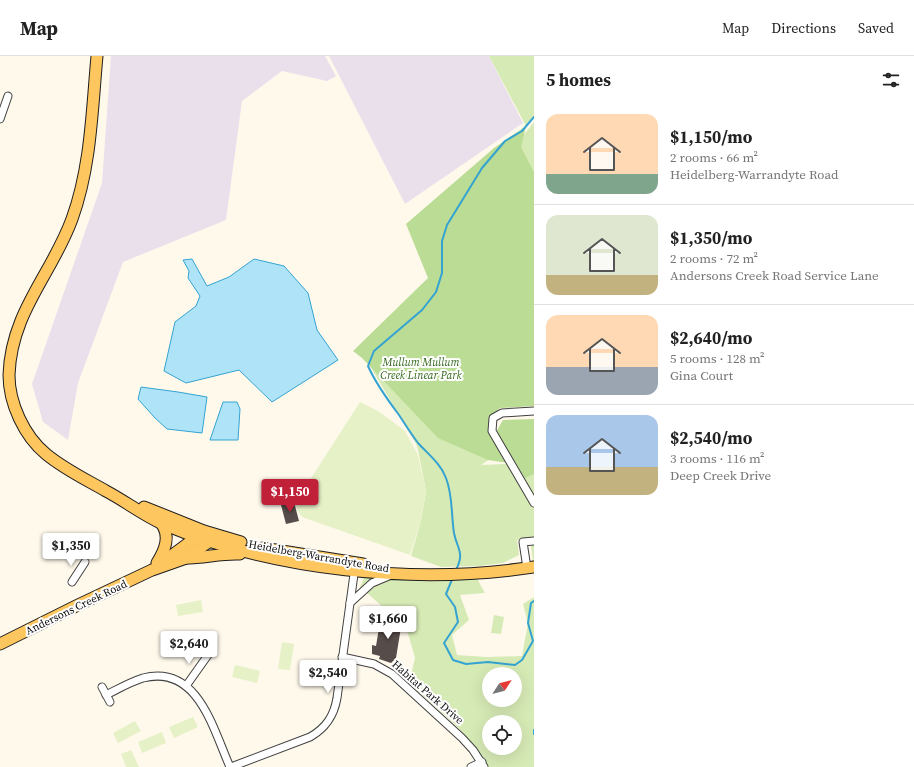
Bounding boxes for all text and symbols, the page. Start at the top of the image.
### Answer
text: Map [20,15,58,41]
text: Map [722,18,749,38]
text: Directions [771,18,836,38]
text: Saved [858,18,894,38]
text: 5 homes [546,68,611,92]
icon: filters [880,69,902,91]
text: $1,150/mo [670,125,752,149]
icon: home [578,130,626,178]
text: 2 rooms · 66 m² [670,149,758,166]
text: Heidelberg-Warrandyte Road [670,166,838,183]
text: $1,350/mo [670,226,752,250]
icon: home [578,231,626,279]
text: 2 rooms · 72 m² [670,250,758,267]
text: Andersons Creek Road Service Lane [670,267,879,284]
text: $2,640/mo [670,326,752,350]
icon: home [578,331,626,379]
text: 5 rooms · 128 m² [670,350,765,367]
park label: Mullum Mullum Creek Linear Park [380,355,462,383]
text: Gina Court [670,367,733,384]
text: $2,540/mo [670,426,752,450]
icon: home [578,431,626,479]
text: 3 rooms · 116 m² [670,450,765,467]
text: Deep Creek Drive [670,467,771,484]
pin: $1,150 [257,479,323,513]
text: $1,150 [270,483,310,500]
pin: $1,350 [38,533,104,567]
text: $1,350 [51,537,91,554]
street label: Heidelberg-Warrandyte Road [247,537,391,576]
street label: Andersons Creek Road [23,576,130,639]
pin: $1,660 [355,606,421,640]
text: $1,660 [368,610,408,627]
pin: $2,640 [156,631,222,665]
text: $2,640 [169,635,209,652]
street label: Habitat Park Drive [389,657,467,728]
pin: $2,540 [295,660,361,694]
text: $2,540 [308,664,348,681]
north arrow [482,667,522,707]
map controls [482,667,522,755]
button: locate [482,715,522,755]

